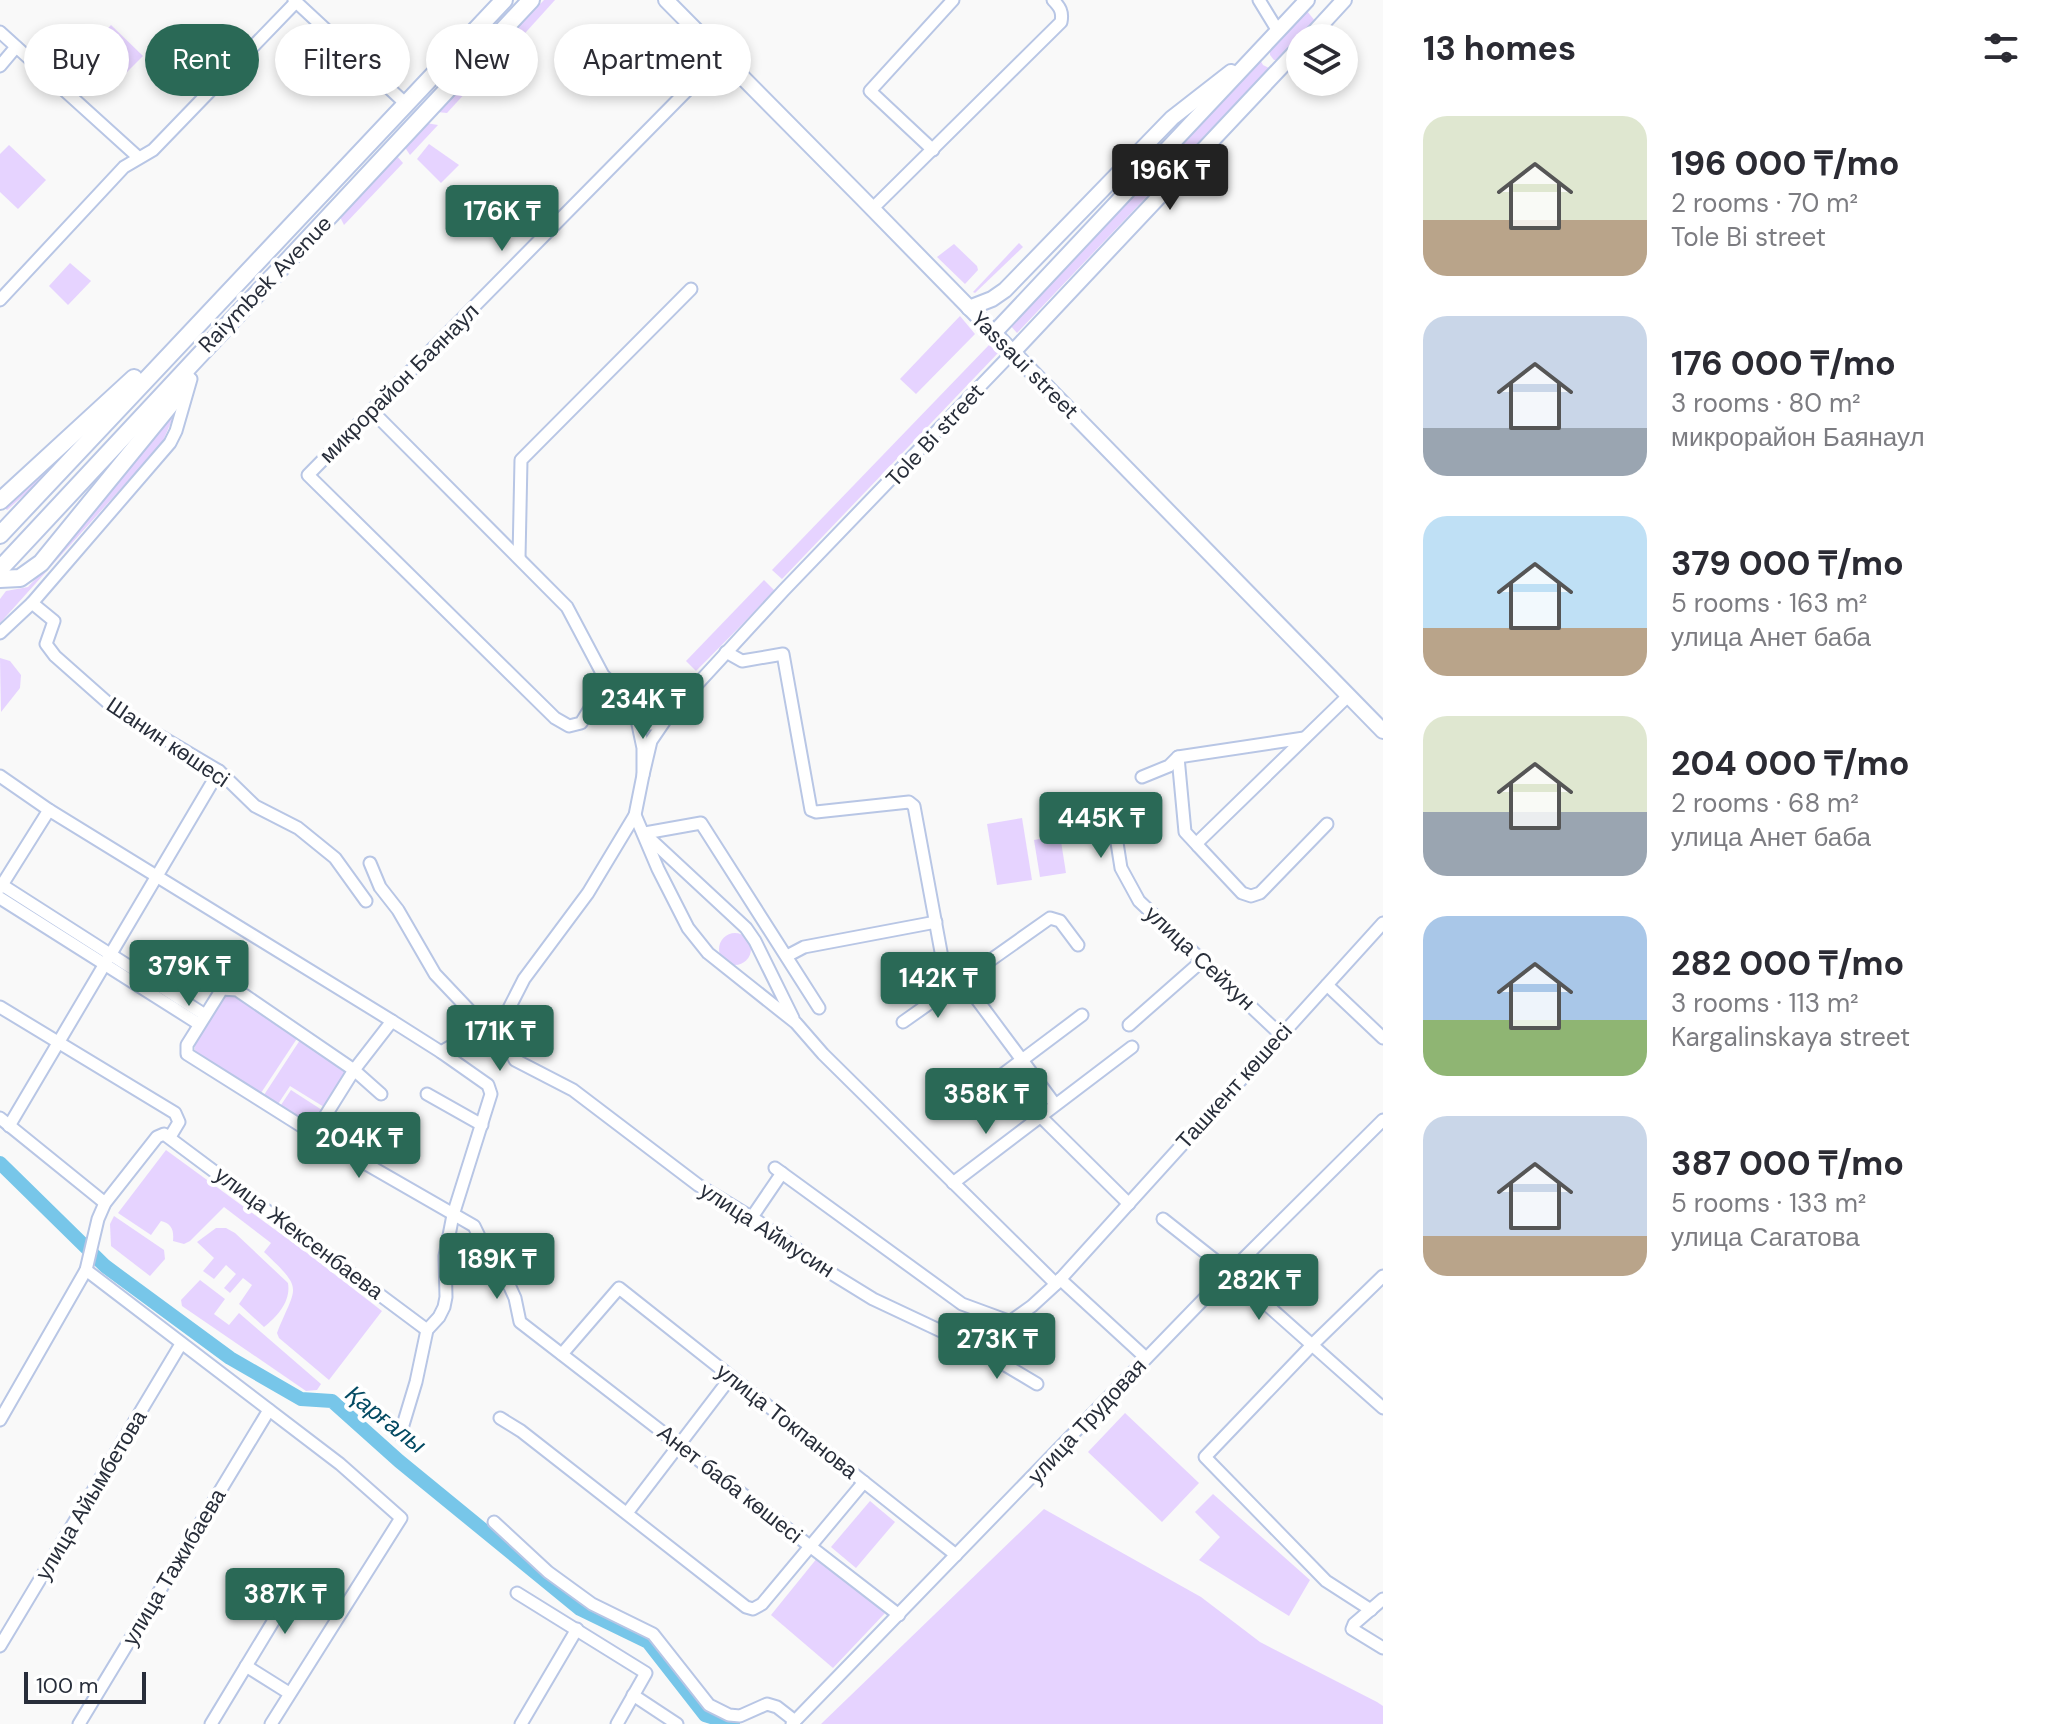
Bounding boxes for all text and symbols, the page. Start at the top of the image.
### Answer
chip: Buy [24,24,129,96]
chip: Rent [145,24,259,96]
chip: Filters [275,24,410,96]
chip: New [426,24,538,96]
chip: Apartment [554,24,751,96]
map controls [1286,24,1358,96]
button: layers [1286,24,1358,96]
text: 13 homes [1423,26,1576,71]
icon: filters [1979,26,2023,70]
text: 196 000 ₸/mo [1671,141,1899,186]
pin: 196K ₸ [1105,144,1235,212]
icon: home [1487,148,1583,244]
text: 196K ₸ [1130,153,1210,187]
pin: 176K ₸ [437,185,567,253]
text: 2 rooms · 70 m² [1671,186,1858,220]
text: 176K ₸ [464,194,540,228]
street label: Raiymbek Avenue [192,209,338,359]
text: Tole Bi street [1671,220,1826,254]
street label: микрорайон Баянаул [313,297,485,469]
street label: Yassaui street [965,305,1085,425]
text: 176 000 ₸/mo [1671,341,1896,386]
icon: home [1487,348,1583,444]
street label: Tole Bi street [880,377,990,493]
text: 3 rooms · 80 m² [1671,386,1861,420]
text: микрорайон Баянаул [1671,420,1925,454]
text: 379 000 ₸/mo [1671,541,1904,586]
icon: home [1487,548,1583,644]
text: 5 rooms · 163 m² [1671,586,1867,620]
text: улица Анет баба [1671,620,1871,654]
pin: 234K ₸ [578,673,708,741]
text: 234K ₸ [601,682,685,716]
street label: Шанин көшесі [101,690,235,794]
text: 204 000 ₸/mo [1671,741,1909,786]
icon: home [1487,748,1583,844]
text: 2 rooms · 68 m² [1671,786,1859,820]
pin: 445K ₸ [1036,792,1166,860]
text: 445K ₸ [1057,801,1145,835]
text: улица Анет баба [1671,820,1871,854]
street label: улица Сейхун [1139,899,1261,1017]
pin: 379K ₸ [124,940,254,1008]
text: 282 000 ₸/mo [1671,941,1904,986]
icon: home [1487,948,1583,1044]
text: 379K ₸ [148,949,230,983]
pin: 142K ₸ [873,952,1003,1020]
text: 142K ₸ [899,961,977,995]
text: 3 rooms · 113 m² [1671,986,1859,1020]
pin: 171K ₸ [435,1005,565,1073]
text: 171K ₸ [465,1014,535,1048]
street label: Ташкент көшесі [1170,1017,1298,1155]
text: Kargalinskaya street [1671,1020,1910,1054]
pin: 358K ₸ [921,1068,1051,1136]
text: 358K ₸ [943,1077,1029,1111]
pin: 204K ₸ [294,1112,424,1180]
text: 204K ₸ [315,1121,403,1155]
text: 387 000 ₸/mo [1671,1141,1904,1186]
icon: home [1487,1148,1583,1244]
street label: улица Жексенбаева [209,1160,390,1306]
street label: улица Аймусин [694,1176,840,1284]
text: 5 rooms · 133 m² [1671,1186,1866,1220]
text: улица Сагатова [1671,1220,1860,1254]
pin: 189K ₸ [432,1233,562,1301]
text: 189K ₸ [457,1242,537,1276]
pin: 282K ₸ [1194,1254,1324,1322]
text: 282K ₸ [1217,1263,1301,1297]
pin: 273K ₸ [932,1313,1062,1381]
text: 273K ₸ [956,1322,1038,1356]
street label: улица Трудовая [1021,1352,1153,1490]
street label: улица Токпанова [710,1357,864,1486]
water label: Қарғалы [339,1378,433,1460]
street label: улица Айымбетова [29,1404,154,1585]
street label: Анет баба көшесі [652,1418,808,1550]
street label: улица Тажибаева [116,1482,233,1651]
pin: 387K ₸ [220,1568,350,1636]
text: 387K ₸ [243,1577,327,1611]
scale bar [24,1668,146,1704]
text: 100 m [36,1671,98,1700]

